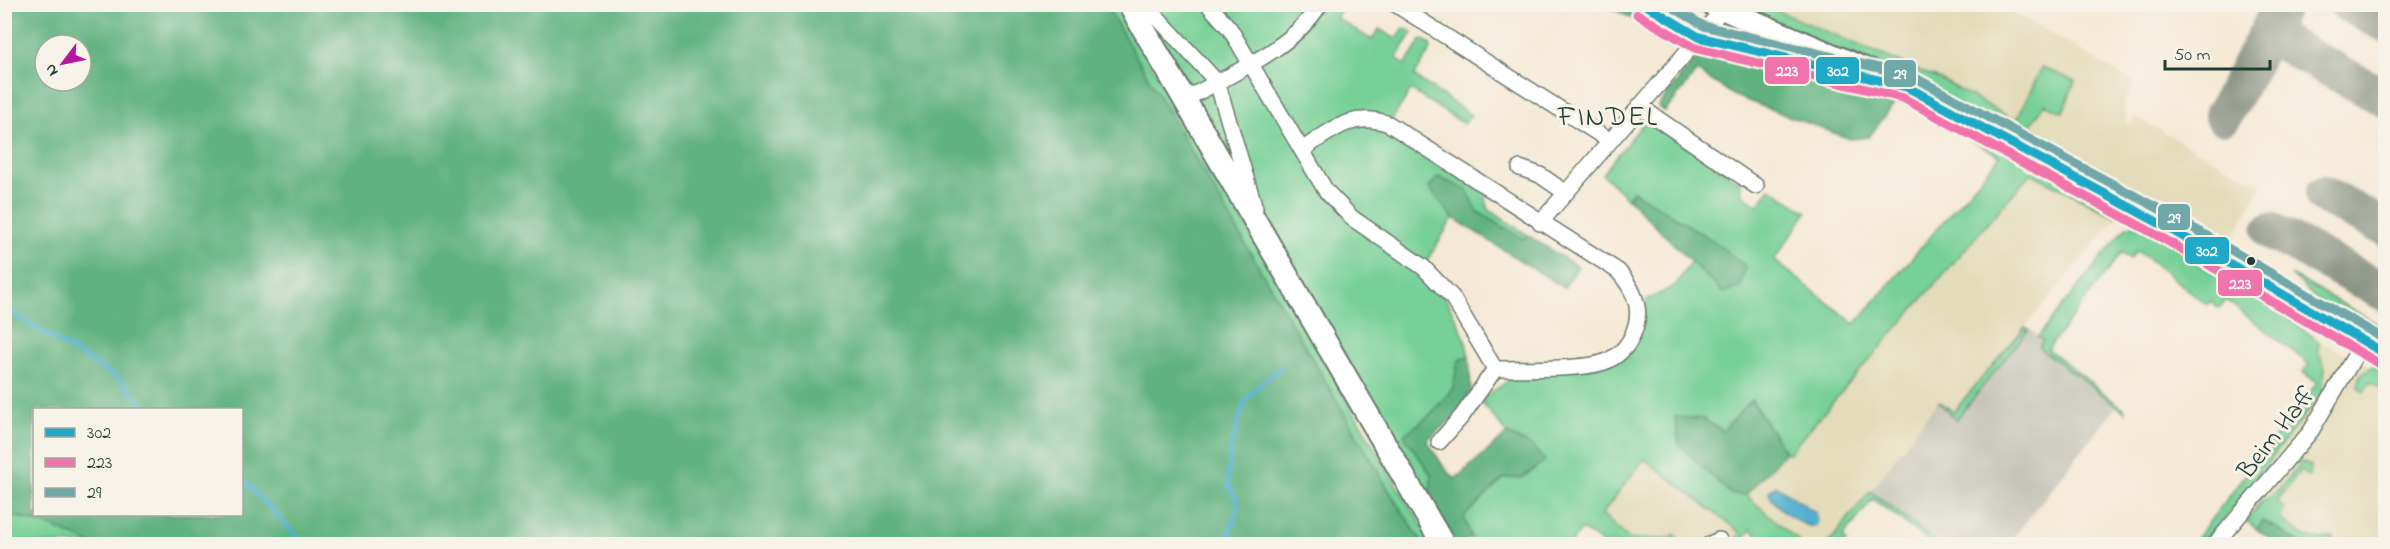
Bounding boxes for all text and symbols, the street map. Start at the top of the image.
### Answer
north arrow [33,33,93,93]
scale bar [2165,33,2270,71]
text: 50 m [2174,43,2211,69]
line badge: 223 [1764,56,1810,85]
line badge: 302 [1815,56,1860,85]
text: N [39,59,65,81]
line badge: 29 [1883,59,1917,88]
text: 223 [1775,60,1799,84]
text: 302 [1826,60,1849,84]
text: 29 [1893,63,1907,87]
district label: FINDEL [1557,98,1658,139]
line badge: 29 [2157,203,2191,231]
text: 29 [2167,207,2181,231]
line badge: 302 [2184,236,2230,265]
text: 302 [2195,240,2218,264]
unlabelled marker [2245,255,2257,267]
line badge: 223 [2217,269,2263,297]
text: 223 [2228,273,2252,297]
street label: Beim Haff [2228,379,2326,489]
legend [33,408,243,516]
text: 302 [87,421,111,447]
text: 223 [87,451,112,477]
text: 29 [87,481,102,507]

